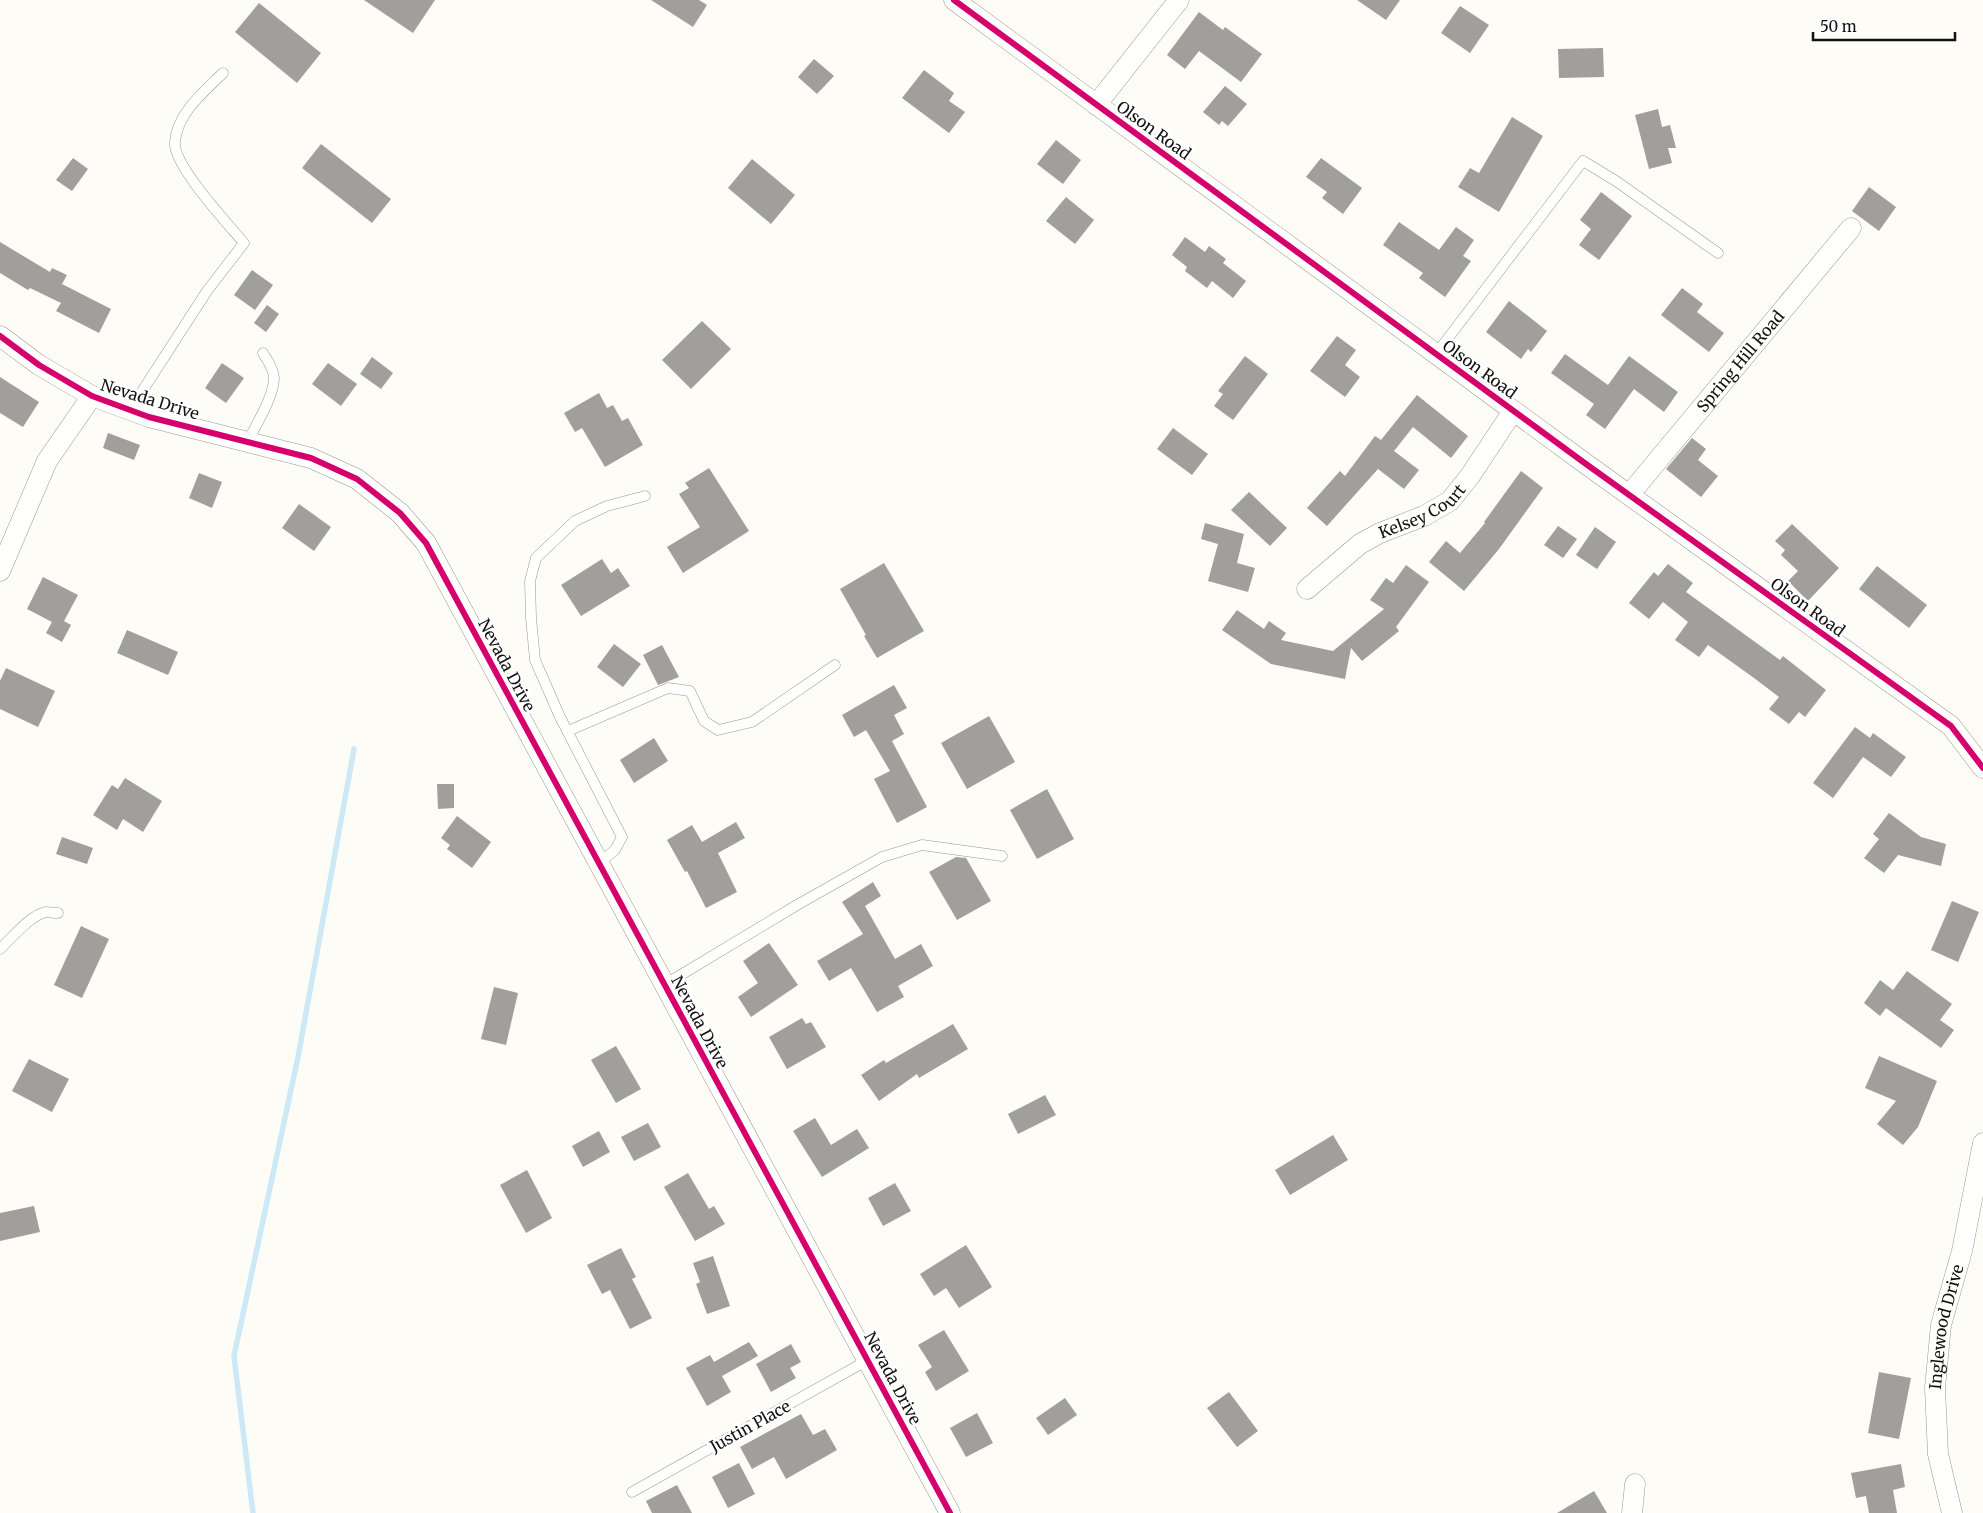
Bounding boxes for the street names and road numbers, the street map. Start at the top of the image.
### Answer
street label: Olson Road [1113,96,1195,164]
street label: Spring Hill Road [1692,306,1788,416]
street label: Olson Road [1439,335,1521,403]
street label: Nevada Drive [98,375,202,423]
street label: Kelsey Court [1376,479,1470,543]
street label: Olson Road [1767,573,1849,641]
street label: Nevada Drive [474,615,540,715]
street label: Nevada Drive [667,972,733,1072]
street label: Inglewood Drive [1925,1262,1968,1390]
street label: Nevada Drive [860,1328,926,1428]
street label: Justin Place [705,1396,794,1457]

